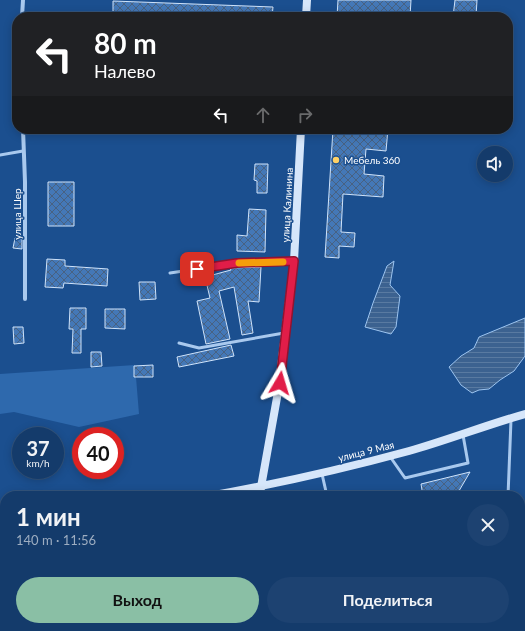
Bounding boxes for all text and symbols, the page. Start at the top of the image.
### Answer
text: 80 m [94,26,157,60]
icon: left [28,28,80,80]
text: Налево [94,60,156,82]
icon: left [210,104,232,126]
icon: ahead [252,104,274,126]
icon: right [294,104,316,126]
map controls [477,146,513,182]
button: sound [477,146,513,182]
place label: Мебель 360 [344,154,400,166]
marker: Мебель 360 [331,155,341,165]
street label: улица Калинина [279,167,295,243]
street label: улица Шер [11,188,23,240]
pin [180,252,214,286]
icon: arrive [186,258,208,280]
position arrow [259,362,301,404]
speed limit sign: 40 [72,427,124,479]
text: 37 [26,436,50,460]
street label: улица 9 Мая [337,438,395,464]
text: km/h [26,457,50,469]
text: 1 мин [16,502,81,531]
button: close [467,504,509,546]
text: 140 m · 11:56 [16,532,96,548]
button: Выход [16,577,259,623]
button: Поделиться [267,577,509,623]

